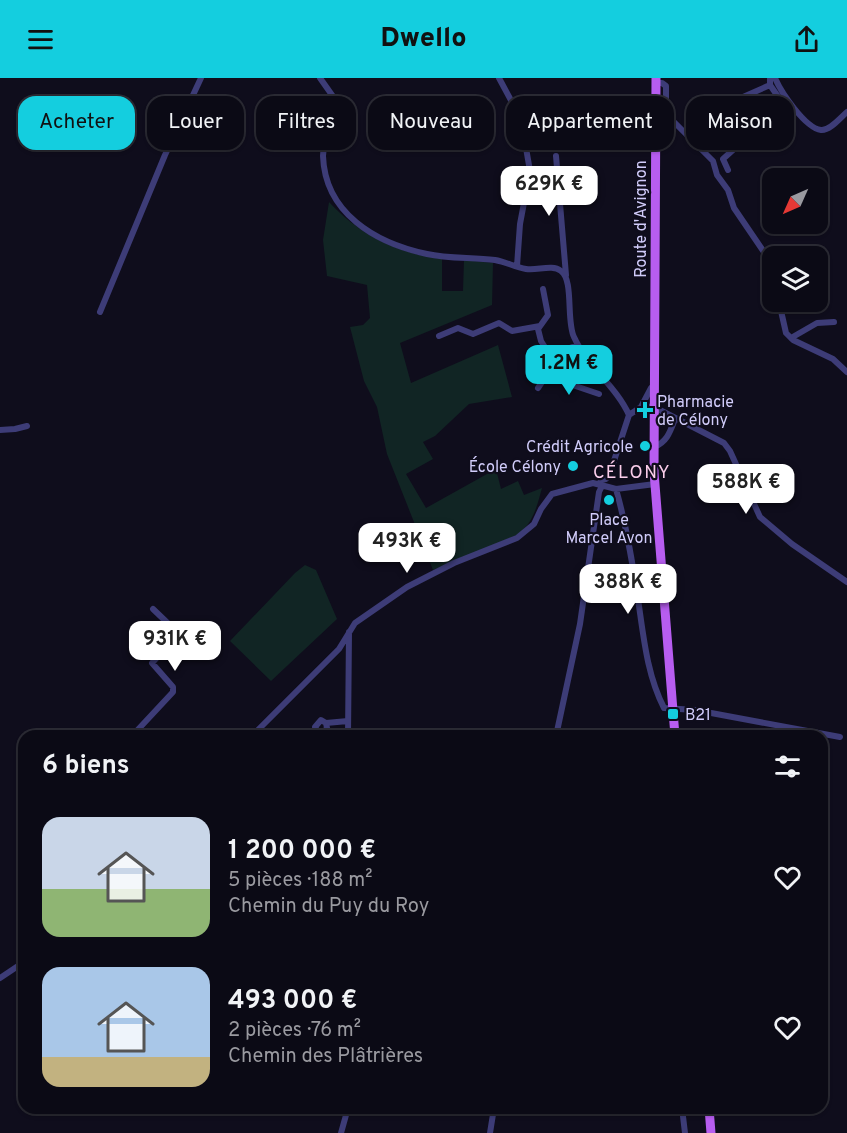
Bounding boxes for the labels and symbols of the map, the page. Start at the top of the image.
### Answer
street label: Route d'Avignon [632,160,652,278]
pin: 629K € [500,166,598,217]
north arrow [762,168,828,234]
pin: 1.2M € [520,345,618,396]
place label: Pharmacie de Célony [657,393,734,431]
marker: Pharmacie de Célony [638,403,652,417]
place label: Crédit Agricole [526,438,633,458]
marker: Crédit Agricole [638,439,652,453]
place label: École Célony [469,456,561,478]
marker: École Célony [566,459,580,473]
district label: CÉLONY [593,460,671,485]
pin: 588K € [697,464,795,515]
marker: Place Marcel Avon [602,493,616,507]
place label: Place Marcel Avon [566,511,652,549]
pin: 493K € [358,523,456,574]
pin: 388K € [579,564,677,615]
pin: 931K € [126,621,224,672]
place label: B21 [685,706,711,726]
marker: B21 [666,707,680,721]

